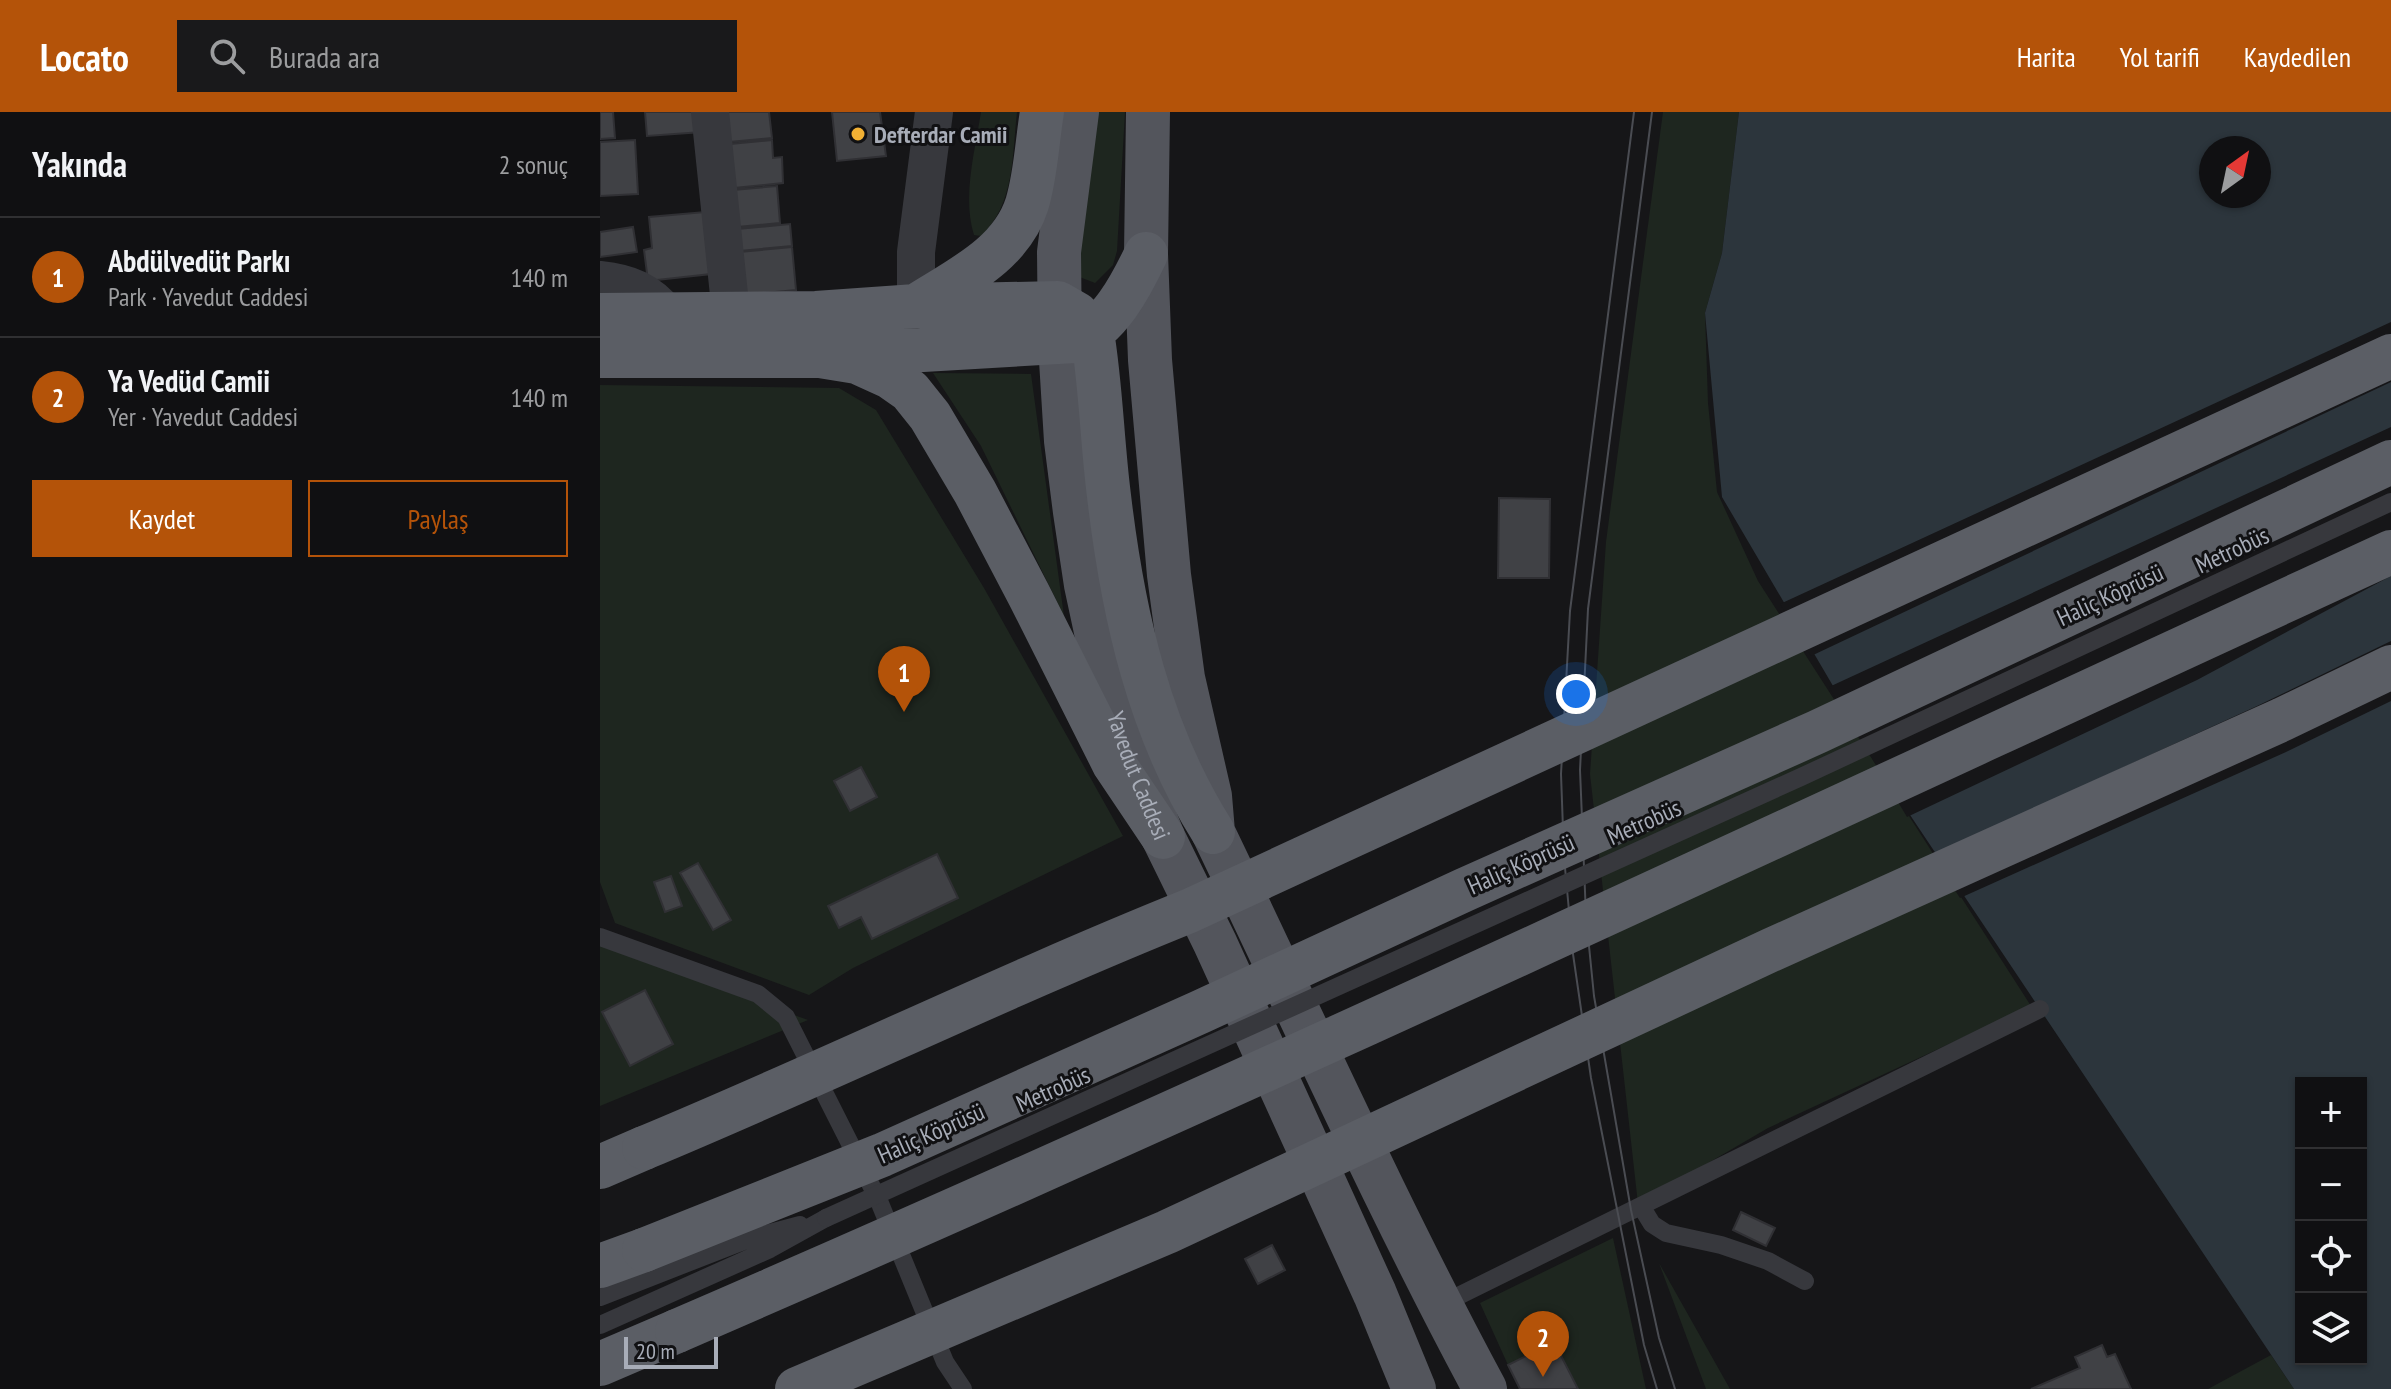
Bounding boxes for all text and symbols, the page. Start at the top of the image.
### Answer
search box [177,20,737,92]
text: Locato [40,32,129,81]
icon: search [205,34,249,78]
text: Burada ara [269,37,380,76]
text: Harita [2017,38,2076,75]
text: Yol tarifi [2120,38,2200,75]
text: Kaydedilen [2244,38,2351,75]
place label: Defterdar Camii [874,119,1007,150]
marker: Defterdar Camii [849,125,867,143]
north arrow [2199,136,2271,208]
text: Yakında [32,142,127,186]
text: 2 sonuç [499,148,568,181]
text: Abdülvedüt Parkı [108,241,291,280]
text: 1 [52,261,64,294]
text: 140 m [510,261,568,294]
text: Park · Yavedut Caddesi [108,280,308,313]
text: Ya Vedüd Camii [108,361,270,400]
text: 2 [52,381,64,414]
text: 140 m [510,381,568,414]
text: Yer · Yavedut Caddesi [108,400,298,433]
button: Kaydet [32,480,292,557]
button: Paylaş [308,480,568,557]
street label: Metrobüs [2190,520,2274,580]
street label: Haliç Köprüsü [2052,557,2168,633]
pin: 1 [878,646,930,712]
your location [1556,674,1596,714]
street label: Yavedut Caddesi [1100,707,1178,844]
street label: Metrobüs [1602,792,1686,852]
street label: Haliç Köprüsü [1463,827,1579,901]
street label: Metrobüs [1011,1059,1095,1119]
map controls [2295,1077,2367,1365]
button: + [2295,1077,2367,1149]
street label: Haliç Köprüsü [873,1096,989,1170]
button: − [2295,1149,2367,1221]
button: locate [2295,1221,2367,1293]
button: layers [2295,1293,2367,1365]
pin: 2 [1517,1311,1569,1377]
scale bar [624,1333,718,1369]
text: 20 m [636,1337,675,1365]

